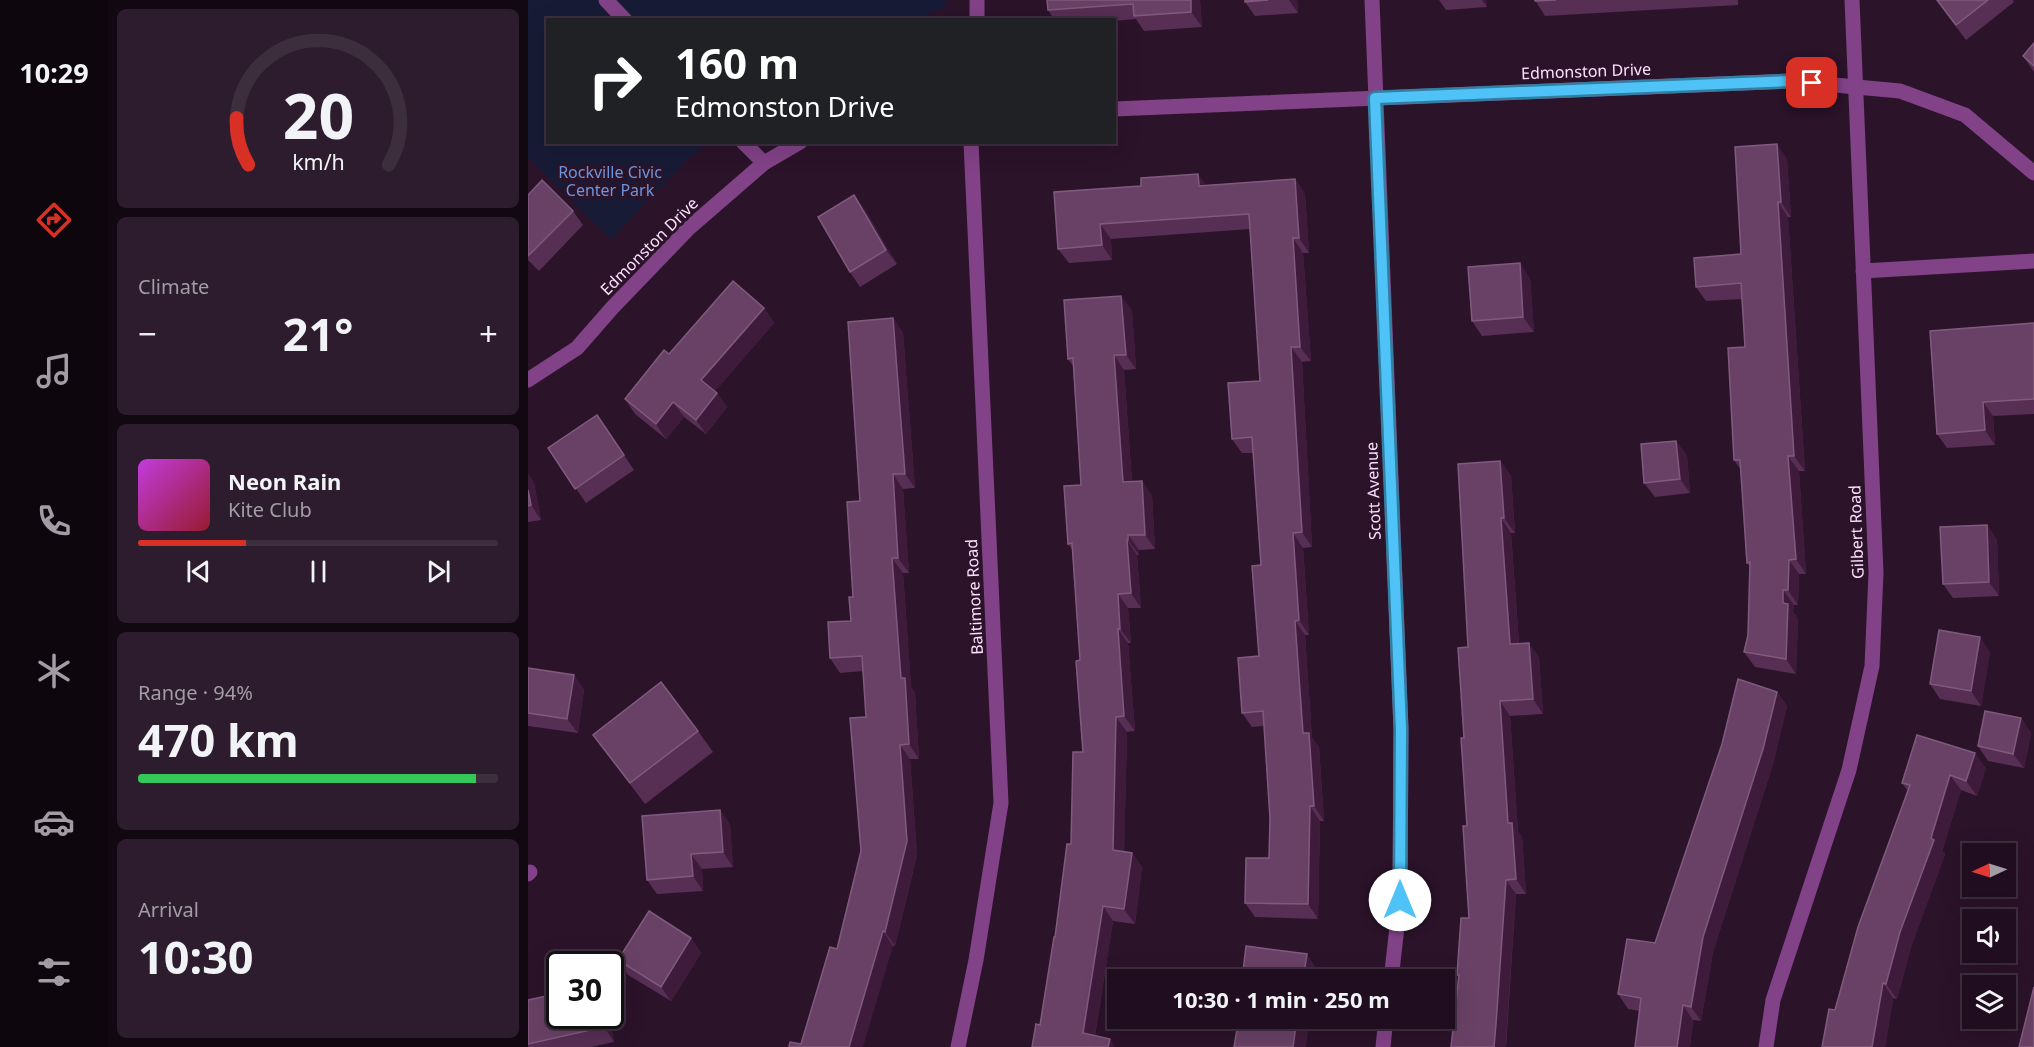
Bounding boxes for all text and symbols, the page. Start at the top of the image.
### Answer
text: 160 m [675,34,799,91]
icon: right [576,42,654,120]
text: 10:29 [19,54,89,91]
pin [1786,57,1837,108]
street label: Edmonston Drive [1521,58,1651,84]
icon: arrive [1795,66,1828,99]
text: 20 [282,72,354,157]
text: Edmonston Drive [675,88,894,125]
text: km/h [292,148,344,177]
park label: Rockville Civic Center Park [558,161,662,201]
street label: Edmonston Drive [595,192,703,300]
icon: directions [33,199,75,241]
text: Climate [138,273,209,300]
text: 21° [283,303,353,364]
text: − [138,311,157,356]
text: + [479,311,498,356]
icon: music [33,350,75,392]
street label: Scott Avenue [1360,442,1386,540]
text: Neon Rain [228,466,341,496]
street label: Gilbert Road [1843,485,1869,579]
text: Kite Club [228,496,312,523]
icon: phone [33,500,75,542]
street label: Baltimore Road [960,539,988,655]
icon: previous [182,555,215,588]
icon: pause [302,555,335,588]
icon: next [422,555,455,588]
icon: climate [33,650,75,692]
text: Range · 94% [138,679,253,706]
text: 470 km [138,709,299,770]
icon: car [33,801,75,843]
north arrow [1962,843,2016,897]
map controls [1962,843,2016,1029]
position arrow [1368,868,1432,932]
text: Arrival [138,896,199,923]
button: sound [1962,909,2016,963]
text: 10:30 [138,926,254,987]
icon: filters [33,951,75,993]
speed limit sign: 30 [546,951,624,1029]
button: layers [1962,975,2016,1029]
text: 10:30 · 1 min · 250 m [1172,984,1390,1014]

